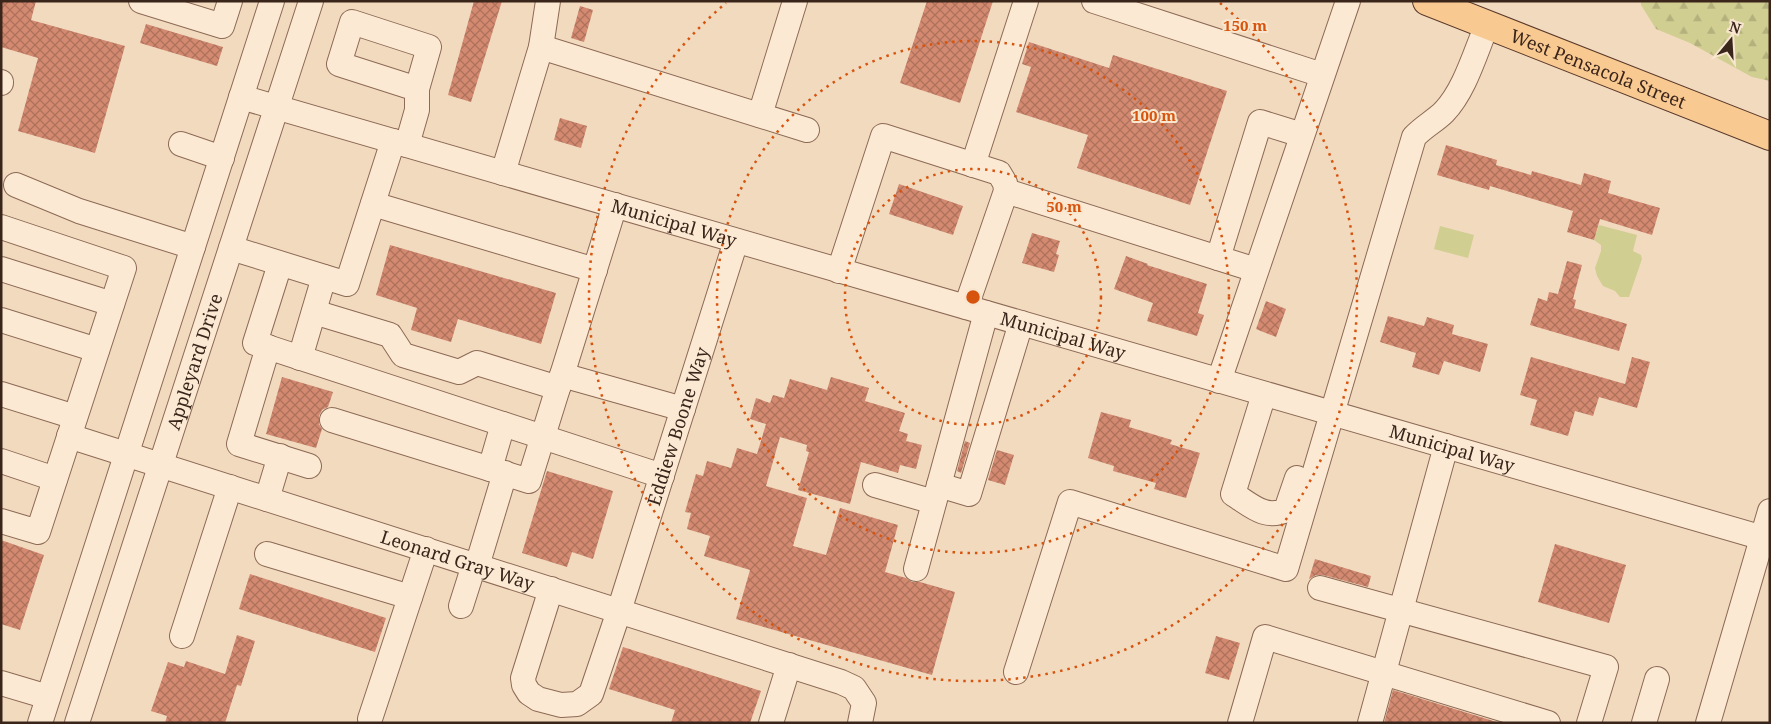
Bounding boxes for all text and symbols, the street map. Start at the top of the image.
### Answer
text: 150 m [1223,15,1267,35]
north arrow [1706,15,1756,65]
text: N [1727,16,1743,38]
street label: West Pensacola Street [1507,23,1690,114]
text: 100 m [1132,105,1176,125]
street label: Municipal Way [609,193,740,252]
text: 50 m [1046,196,1082,216]
centre of rings [964,288,982,306]
street label: Appleyard Drive [161,290,227,433]
street label: Municipal Way [998,306,1129,365]
street label: Eddiew Boone Way [641,343,714,509]
street label: Municipal Way [1387,418,1518,478]
street label: Leonard Gray Way [378,524,539,596]

